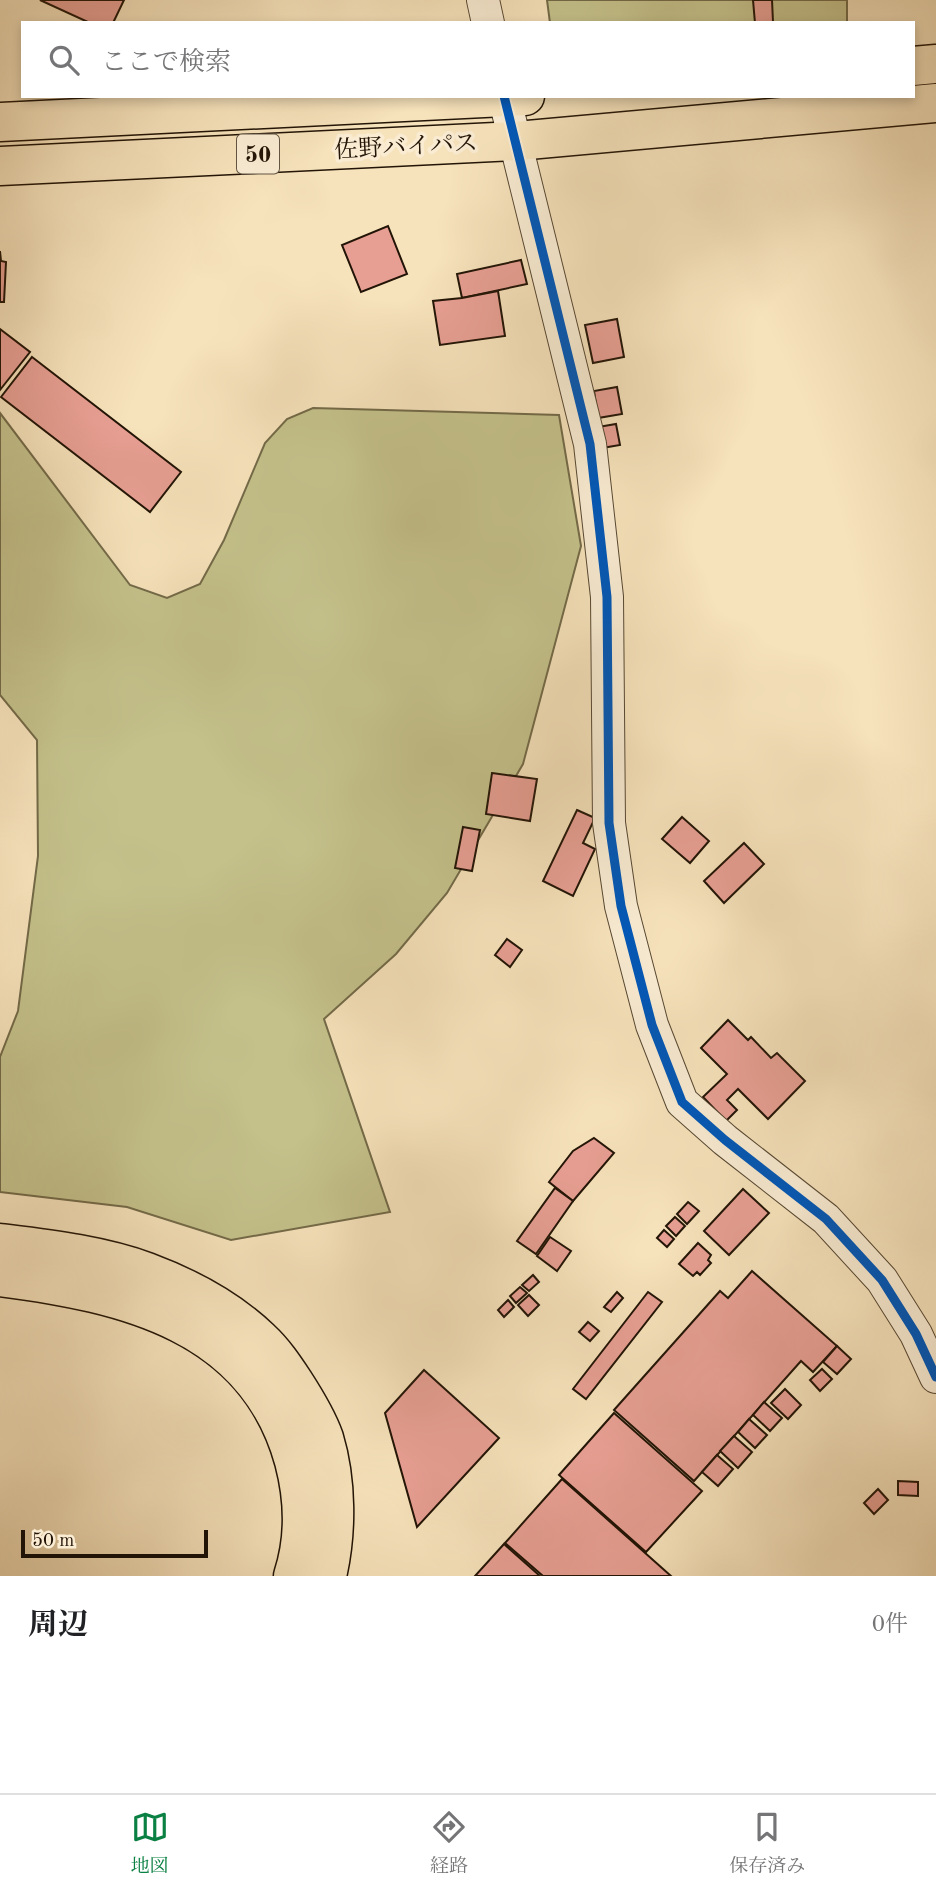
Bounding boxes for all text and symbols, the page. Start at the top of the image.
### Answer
search box [21,21,915,98]
icon: search [45,41,83,79]
text: ここで検索 [101,50,231,76]
street label: 佐野バイパス [334,129,478,164]
road number: 50 [237,134,279,174]
scale bar [21,1527,208,1559]
text: 50 m [32,1532,74,1551]
text: 周辺 [28,1611,88,1641]
text: 0件 [872,1613,908,1636]
tab: 地図 [131,1808,169,1879]
tab: 経路 [430,1808,468,1879]
tab: 保存済み [729,1808,805,1879]

